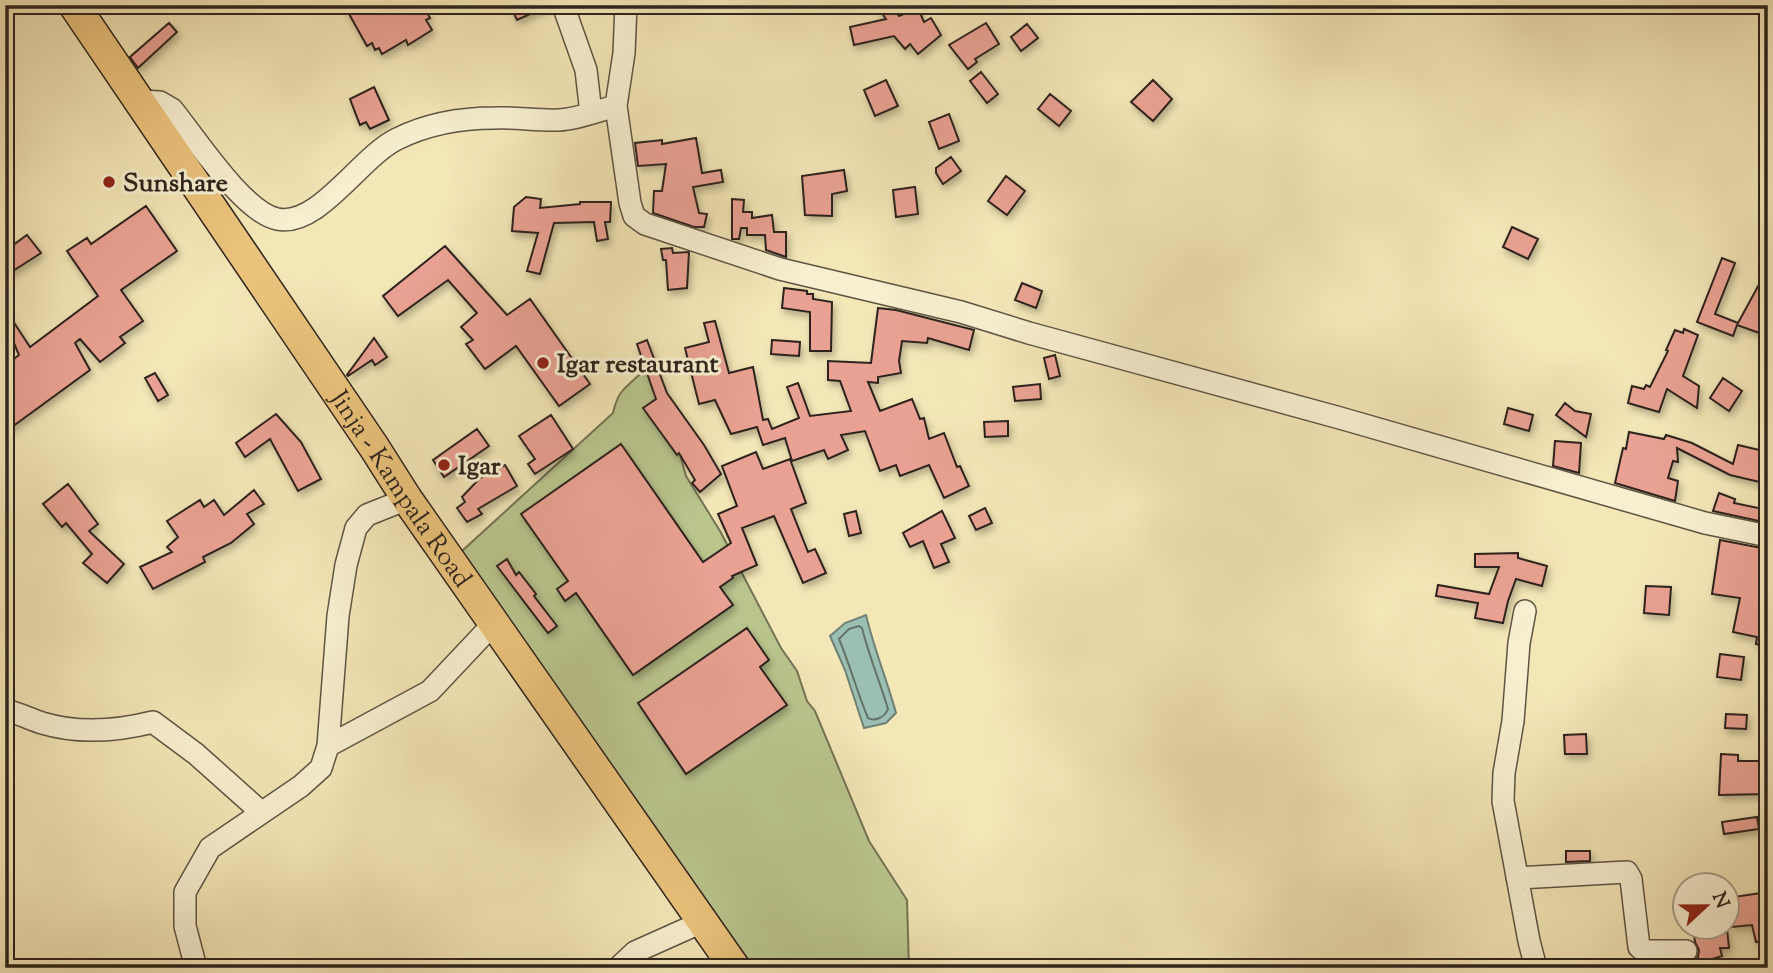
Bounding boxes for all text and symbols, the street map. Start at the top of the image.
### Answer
place label: Sunshare [123,166,228,203]
marker: Sunshare [101,174,117,190]
place label: Igar restaurant [557,347,719,384]
marker: Igar restaurant [535,355,551,371]
street label: Jinja - Kampala Road [319,382,480,596]
place label: Igar [458,449,501,486]
marker: Igar [436,457,452,473]
north arrow [1672,872,1742,942]
text: N [1704,888,1735,913]

